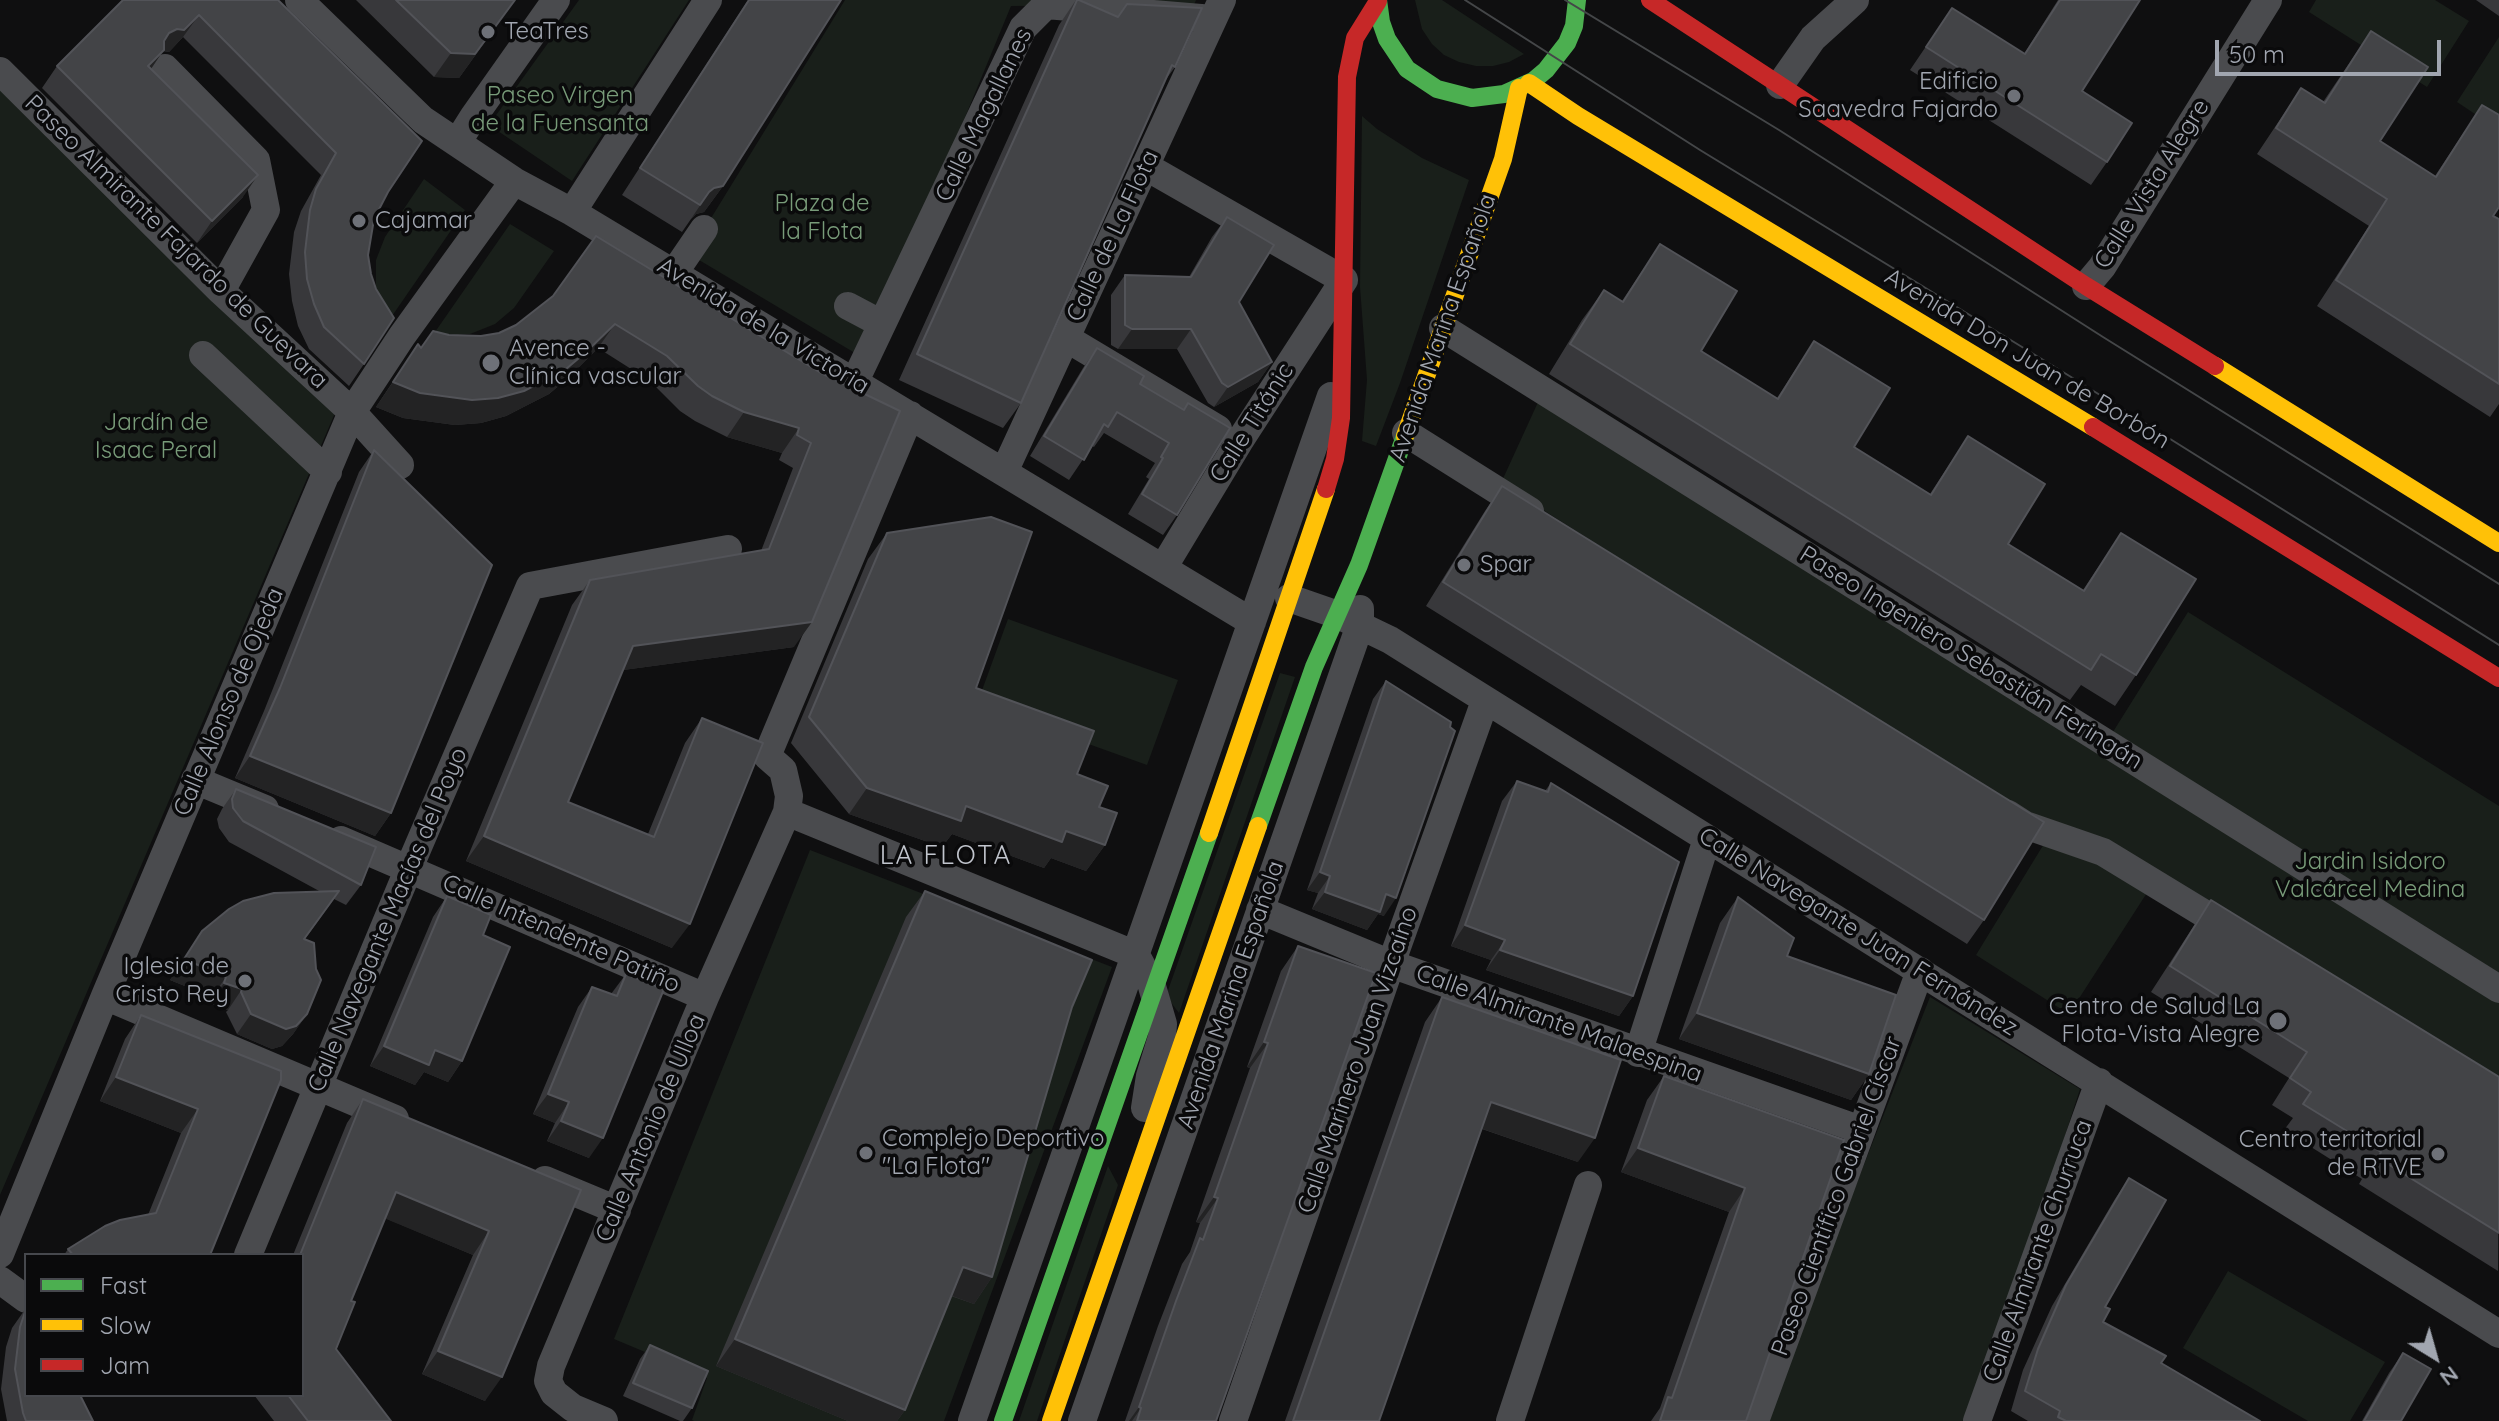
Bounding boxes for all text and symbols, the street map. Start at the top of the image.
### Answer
place label: TeaTres [504,18,589,46]
marker: TeaTres [479,23,497,41]
street label: Calle Magallanes [930,24,1038,206]
scale bar [2219,24,2445,74]
text: 50 m [2229,39,2285,69]
place label: Edificio Saavedra Fajardo [1798,68,1998,124]
park label: Paseo Virgen de la Fuensanta [471,82,649,138]
marker: Edificio Saavedra Fajardo [2005,87,2023,105]
street label: Paseo Almirante Fajardo de Guevara [18,89,334,395]
street label: Calle Vista Alegre [2088,94,2216,274]
street label: Calle de La Flota [1061,146,1165,326]
park label: Plaza de la Flota [774,190,870,246]
street label: Avenida Marina Española [1384,190,1502,466]
place label: Cajamar [375,207,472,235]
marker: Cajamar [350,212,368,230]
street label: Avenida de la Victoria [652,251,874,401]
street label: Avenida Don Juan de Borbón [1879,262,2175,456]
place label: Avence - Clínica vascular [509,335,682,391]
marker: Avence - Clínica vascular [480,352,502,374]
street label: Calle Titánic [1204,358,1300,488]
park label: Jardín de Isaac Peral [95,409,217,465]
street label: Paseo Ingeniero Sebastián Feringán [1794,540,2148,776]
place label: Spar [1480,551,1532,579]
marker: Spar [1455,556,1473,574]
street label: Calle Alonso de Ojeda [168,584,290,820]
street label: Calle Navegante Macías del Poyo [302,743,474,1097]
street label: Calle Navegante Juan Fernández [1693,822,2023,1042]
district label: LA FLOTA [880,840,1012,872]
park label: Jardin Isidoro Valcárcel Medina [2275,848,2465,904]
street label: Avenida Marina Española [1172,857,1290,1133]
street label: Calle Intendente Patiño [438,869,684,999]
street label: Calle Marinero Juan Vizcaíno [1292,903,1424,1217]
place label: Iglesia de Cristo Rey [116,953,229,1009]
street label: Calle Almirante Malaespina [1412,959,1706,1089]
marker: Iglesia de Cristo Rey [236,972,254,990]
place label: Centro de Salud La Flota-Vista Alegre [2049,993,2260,1049]
street label: Calle Antonio de Ulloa [590,1010,712,1246]
marker: Centro de Salud La Flota-Vista Alegre [2267,1010,2289,1032]
street label: Paseo Científico Gabriel Císcar [1766,1032,1908,1360]
street label: Calle Almirante Churruca [1977,1116,2099,1386]
place label: Complejo Deportivo "La Flota" [882,1125,1105,1181]
place label: Centro territorial de RTVE [2239,1126,2422,1182]
marker: Complejo Deportivo "La Flota" [857,1144,875,1162]
marker: Centro territorial de RTVE [2429,1145,2447,1163]
legend [24,1253,304,1397]
text: Fast [100,1270,147,1300]
text: Slow [100,1310,151,1340]
north arrow [2395,1317,2475,1397]
text: Jam [100,1350,150,1380]
text: N [2435,1360,2464,1392]

